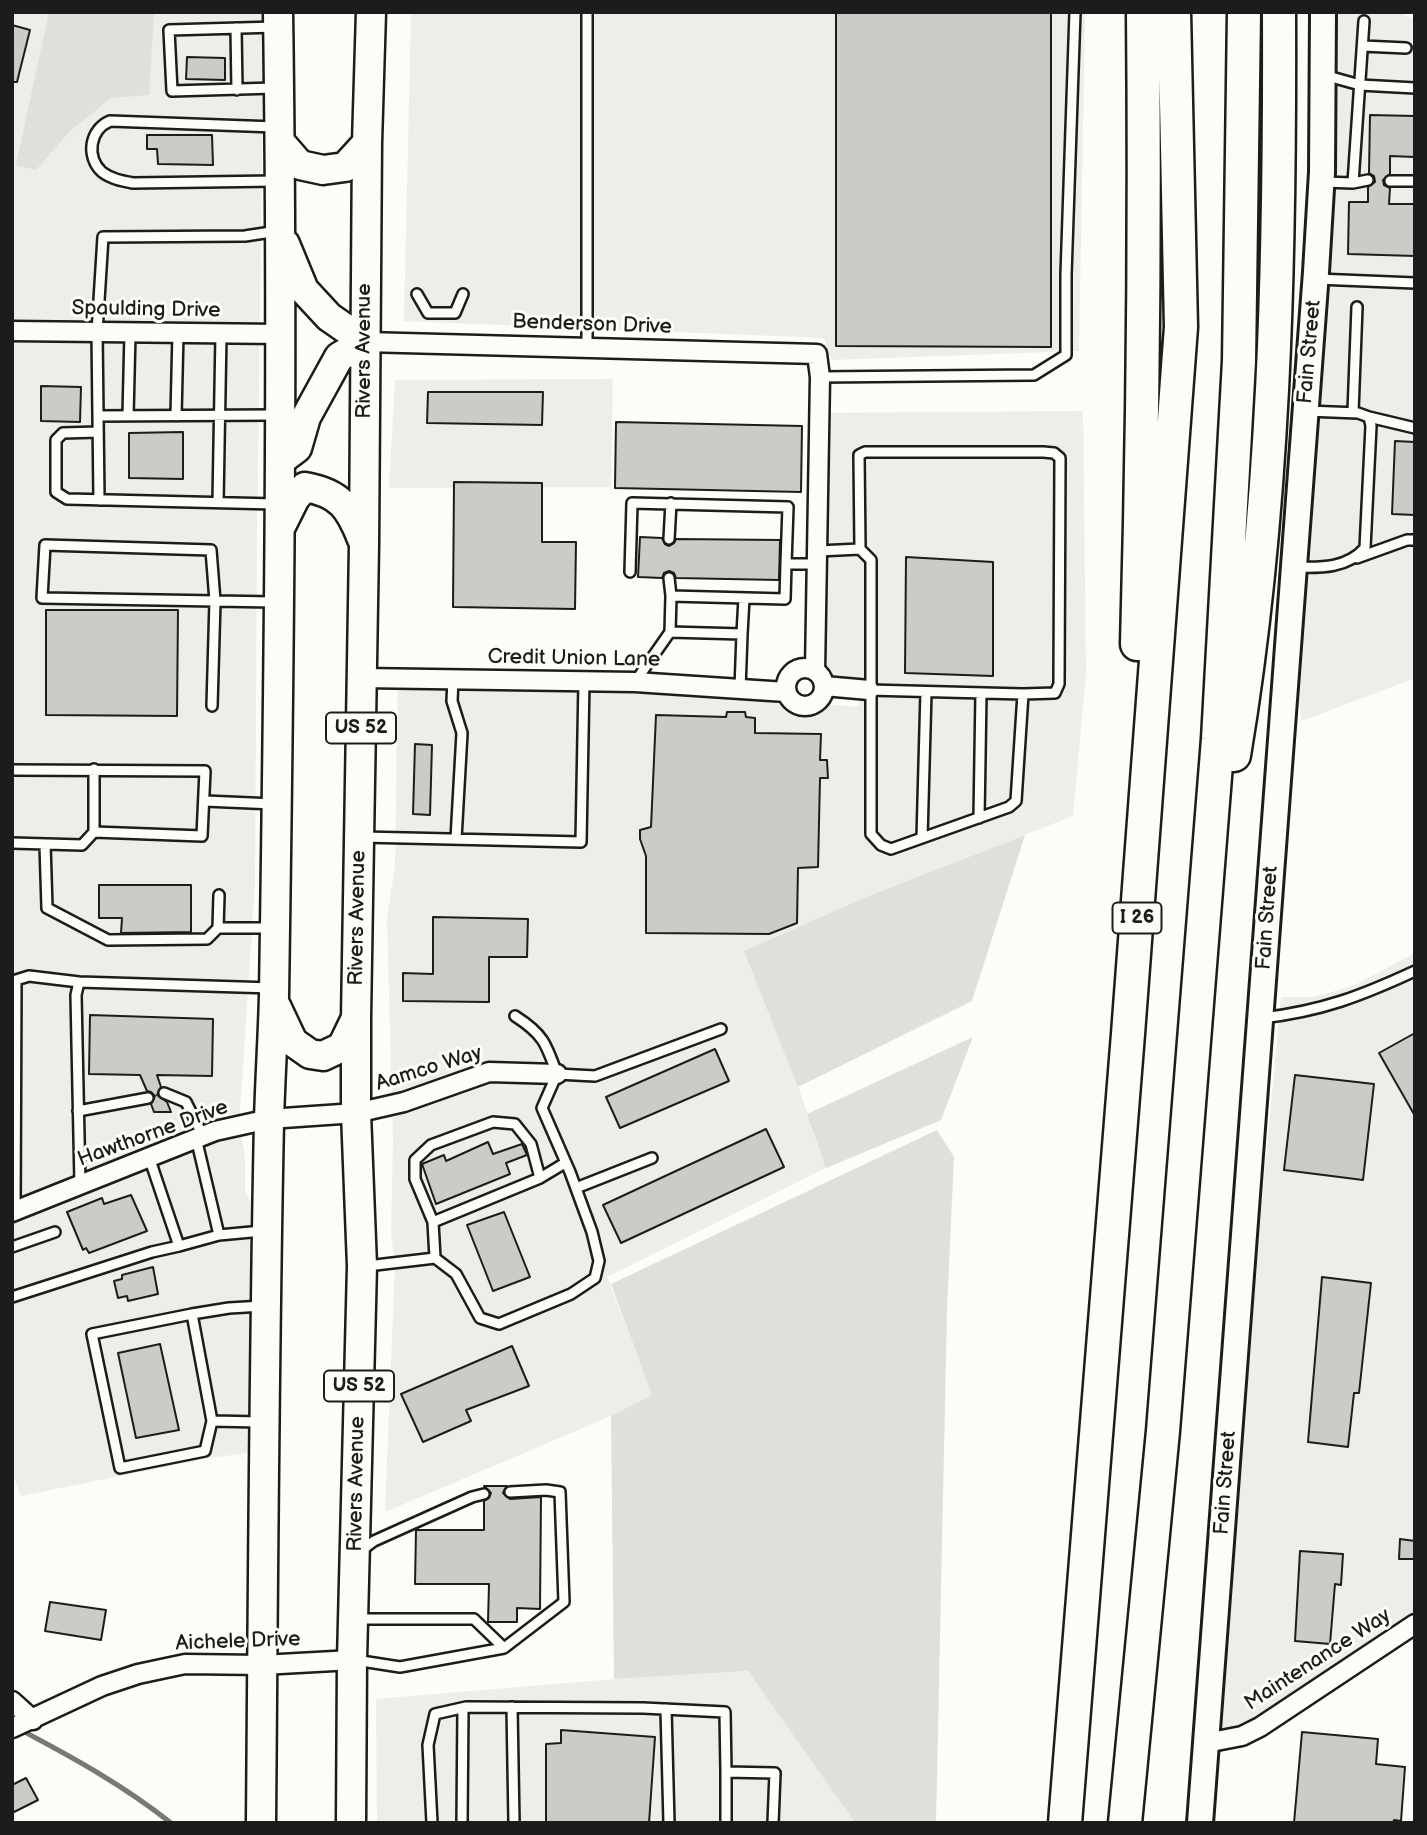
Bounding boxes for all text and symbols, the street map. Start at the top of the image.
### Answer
street label: Rivers Avenue [352,283,378,419]
street label: Spaulding Drive [71,296,221,324]
street label: Fain Street [1293,299,1327,405]
street label: Benderson Drive [512,310,672,340]
street label: Credit Union Lane [487,645,661,673]
road number: US 52 [326,712,396,744]
street label: Rivers Avenue [344,850,372,986]
street label: Fain Street [1252,865,1284,971]
road number: I 26 [1112,902,1162,934]
street label: Aamco Way [373,1041,485,1097]
street label: Hawthorne Drive [74,1095,232,1173]
road number: US 52 [324,1370,394,1402]
street label: Rivers Avenue [343,1416,371,1552]
street label: Fain Street [1210,1430,1242,1536]
street label: Maintenance Way [1240,1603,1396,1717]
street label: Aichele Drive [175,1627,301,1657]

